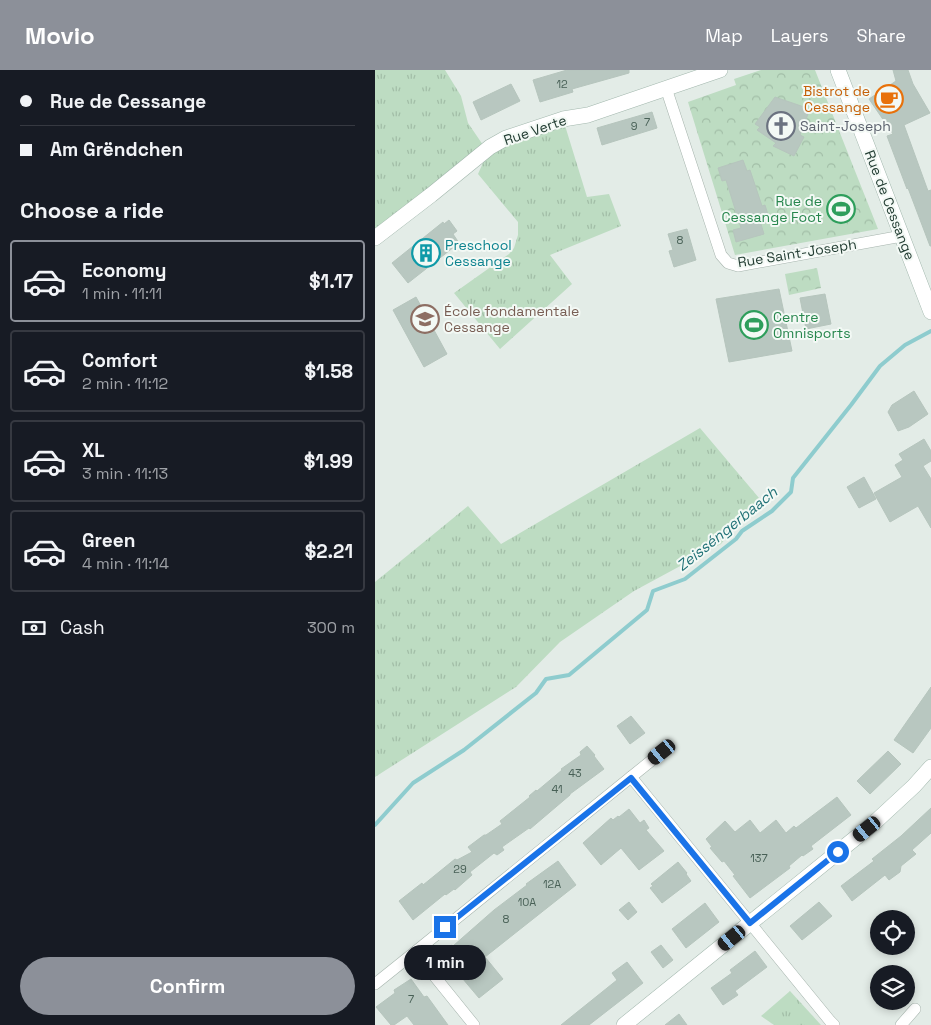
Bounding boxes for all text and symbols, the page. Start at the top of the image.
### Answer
text: Movio [25,20,95,51]
text: Map [705,24,743,47]
text: Layers [771,24,828,47]
text: Share [856,24,906,47]
house number: 12 [556,77,568,91]
place label: Bistrot de Cessange [803,82,870,116]
cafe icon: Bistrot de Cessange [874,84,904,114]
text: Rue de Cessange [50,89,206,114]
street label: Rue Verte [501,111,569,149]
church icon: Saint-Joseph [766,111,796,141]
house number: 7 [644,115,650,129]
place label: Saint-Joseph [800,117,891,135]
house number: 9 [631,119,638,133]
text: Am Grëndchen [50,137,183,162]
street label: Rue de Cessange [861,148,919,262]
place label: Rue de Cessange Foot [722,192,822,226]
sports icon: Rue de Cessange Foot [826,194,856,224]
text: Choose a ride [20,196,164,224]
house number: 8 [677,233,684,247]
street label: Rue Saint-Joseph [736,235,858,271]
place label: Preschool Cessange [445,236,512,270]
building icon: Preschool Cessange [411,238,441,268]
text: Economy [82,258,166,283]
icon: car [22,259,67,304]
text: $1.17 [309,269,353,294]
text: 1 min · 11:11 [82,283,162,304]
place label: École fondamentale Cessange [444,302,579,336]
school or university icon: École fondamentale Cessange [410,304,440,334]
place label: Centre Omnisports [773,308,851,342]
sports icon: Centre Omnisports [739,310,769,340]
text: Comfort [82,348,158,373]
icon: car [22,349,67,394]
text: $1.58 [304,359,353,384]
text: 2 min · 11:12 [82,373,168,394]
text: XL [82,438,105,463]
icon: car [22,439,67,484]
text: $1.99 [304,449,353,474]
text: 3 min · 11:13 [82,463,168,484]
water label: Zeisséngerbaach [673,482,781,575]
text: Green [82,528,135,553]
icon: car [22,529,67,574]
text: $2.21 [305,539,353,564]
text: 4 min · 11:14 [82,553,169,574]
icon: cash [20,614,48,642]
text: Cash [60,615,105,640]
text: 300 m [307,617,355,638]
car [645,737,678,767]
house number: 43 [568,766,582,780]
house number: 41 [551,782,563,796]
car [850,814,883,844]
route start [827,841,849,863]
house number: 137 [750,851,768,865]
house number: 29 [453,862,467,876]
house number: 12A [543,877,561,891]
house number: 10A [518,895,536,909]
map controls [870,910,915,1010]
button: locate [870,910,915,955]
house number: 8 [503,912,510,926]
route end [434,916,456,938]
car [715,923,748,953]
callout: 1 min [404,944,486,980]
text: 1 min [425,952,465,973]
button: Confirm [20,957,355,1015]
button: layers [870,965,915,1010]
house number: 7 [408,992,414,1006]

